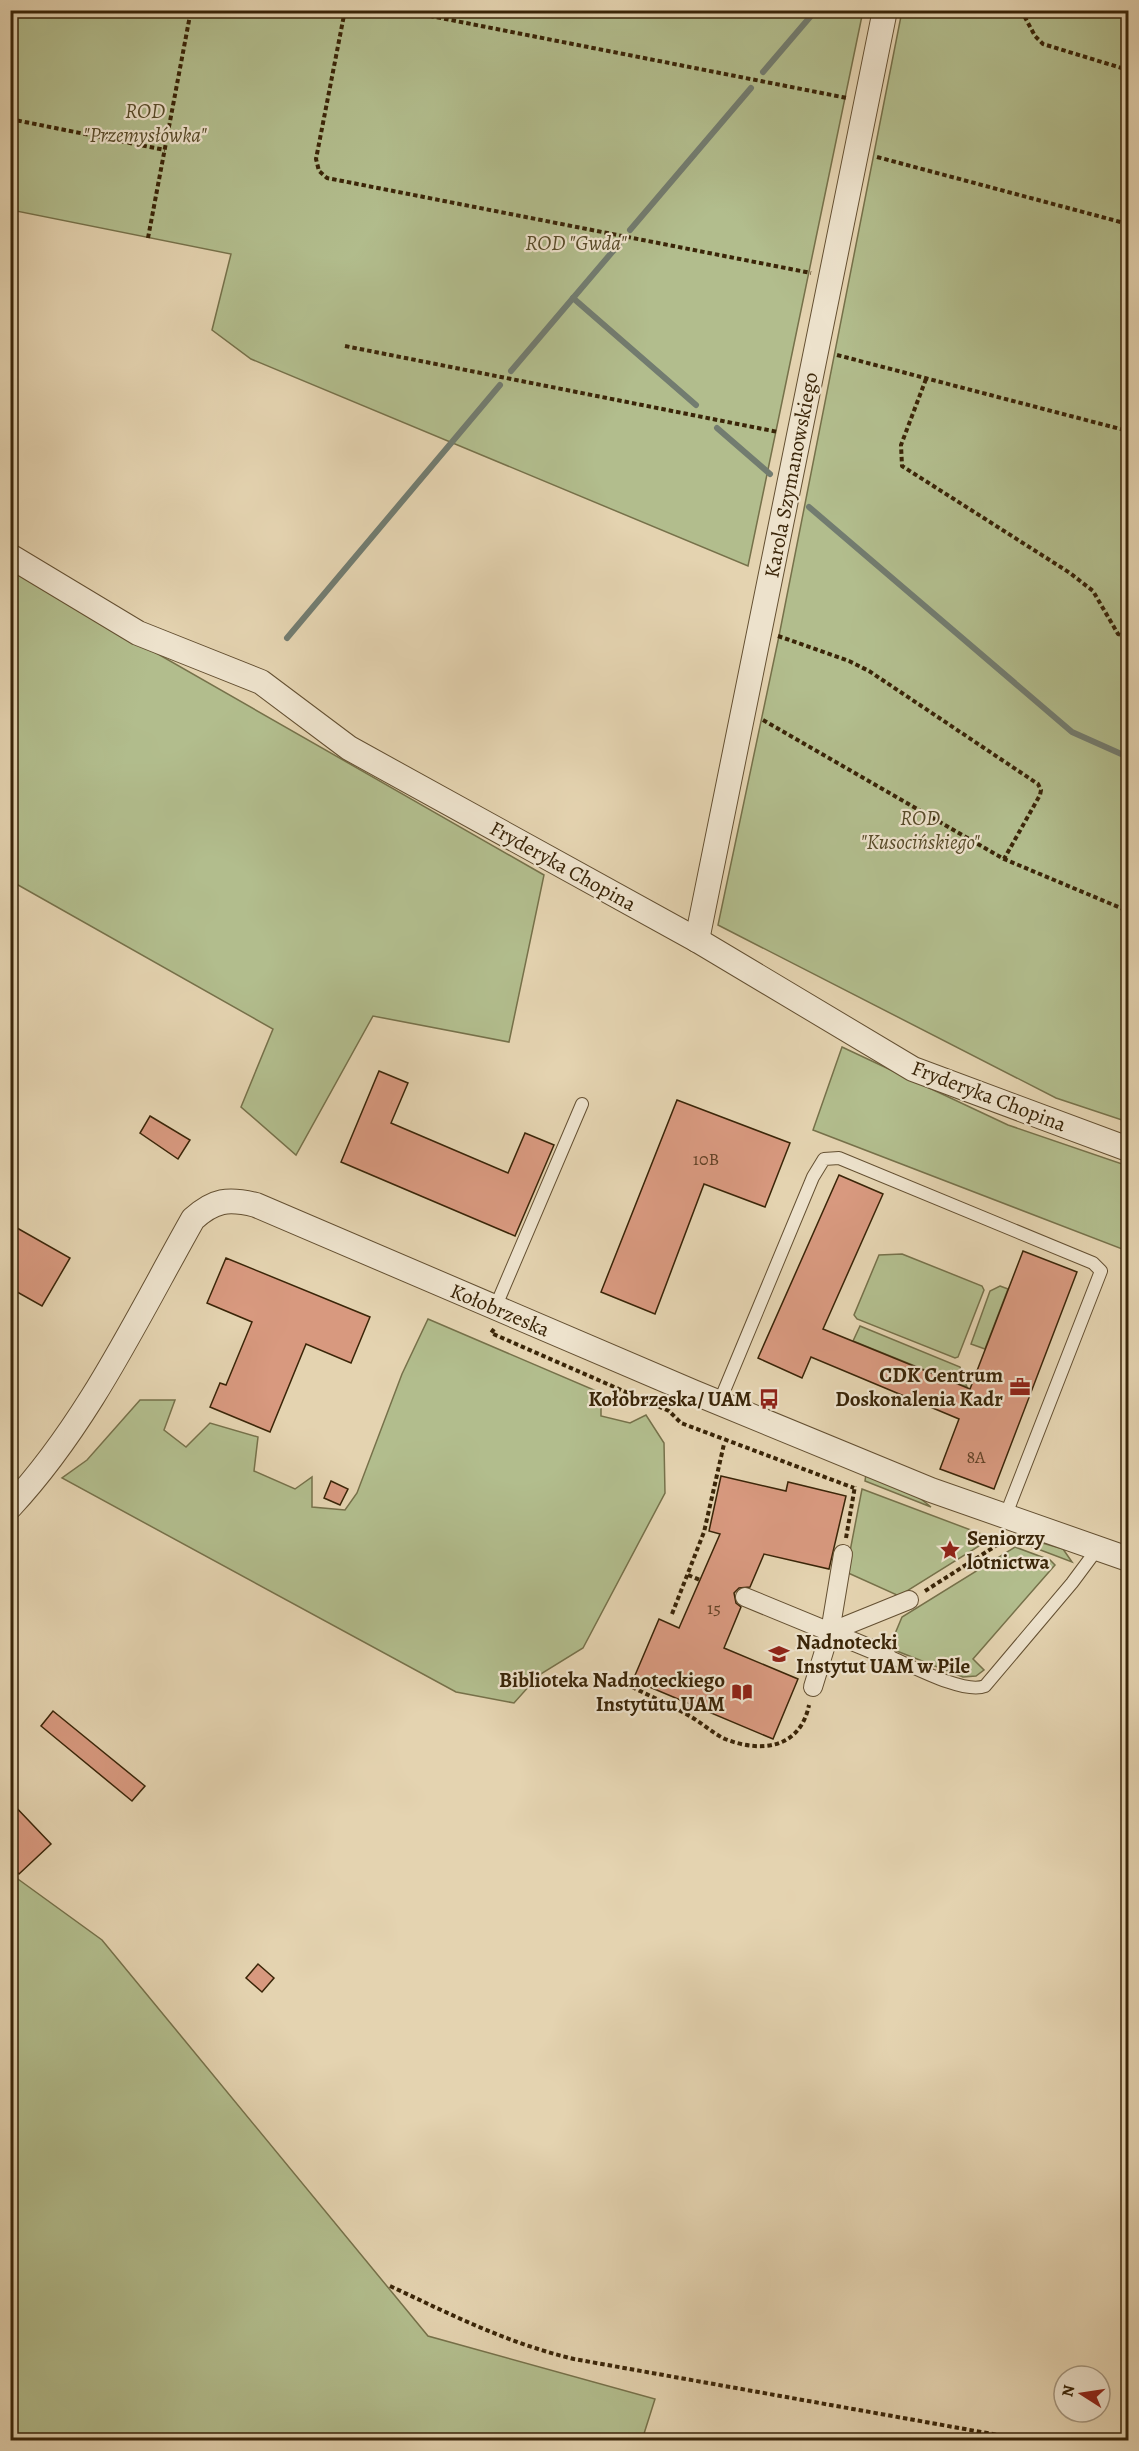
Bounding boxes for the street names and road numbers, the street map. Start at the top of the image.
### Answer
street label: Karola Szymanowskiego [757,370,825,580]
street label: Fryderyka Chopina [485,814,641,918]
street label: Fryderyka Chopina [908,1054,1070,1138]
street label: Kołobrzeska [446,1277,554,1344]

